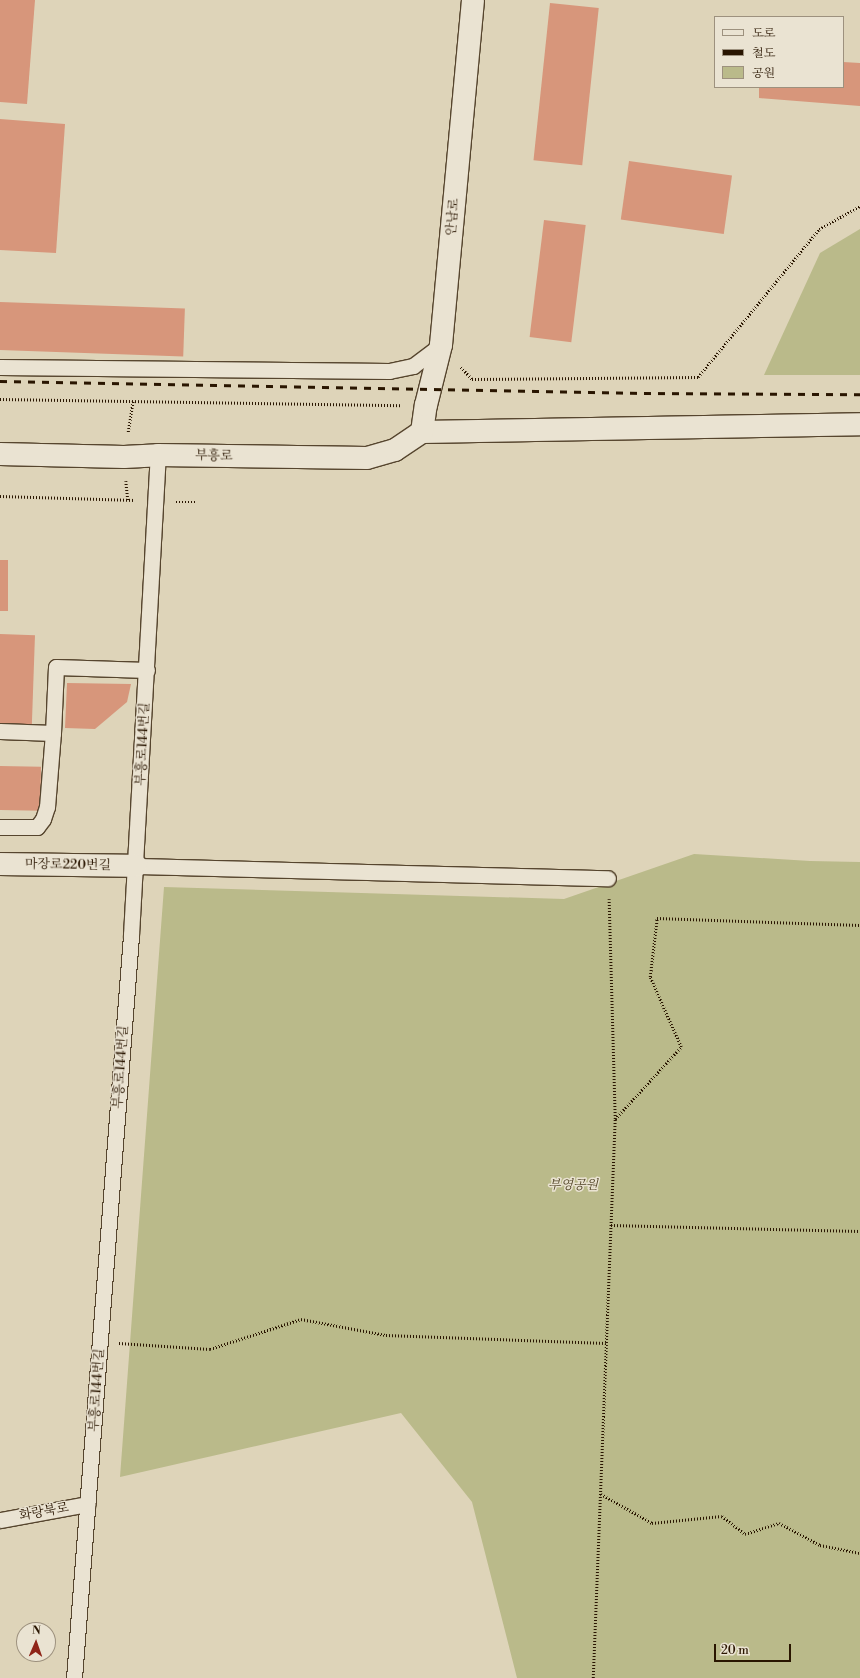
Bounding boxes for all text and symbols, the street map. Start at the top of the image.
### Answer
legend [714,16,844,88]
text: 도로 [752,26,775,41]
text: 철도 [752,46,775,61]
text: 공원 [752,66,775,81]
street label: 안남로 [444,198,462,236]
street label: 부흥로 [195,448,233,464]
street label: 부흥로144번길 [133,702,153,786]
street label: 마장로220번길 [25,856,111,874]
street label: 부흥로144번길 [110,1025,132,1109]
park label: 부영공원 [548,1177,598,1193]
street label: 부흥로144번길 [86,1348,108,1432]
street label: 화랑북로 [18,1500,70,1524]
north arrow [16,1622,56,1662]
text: N [32,1624,41,1638]
scale bar [716,1636,793,1662]
text: 20 m [721,1643,749,1658]

